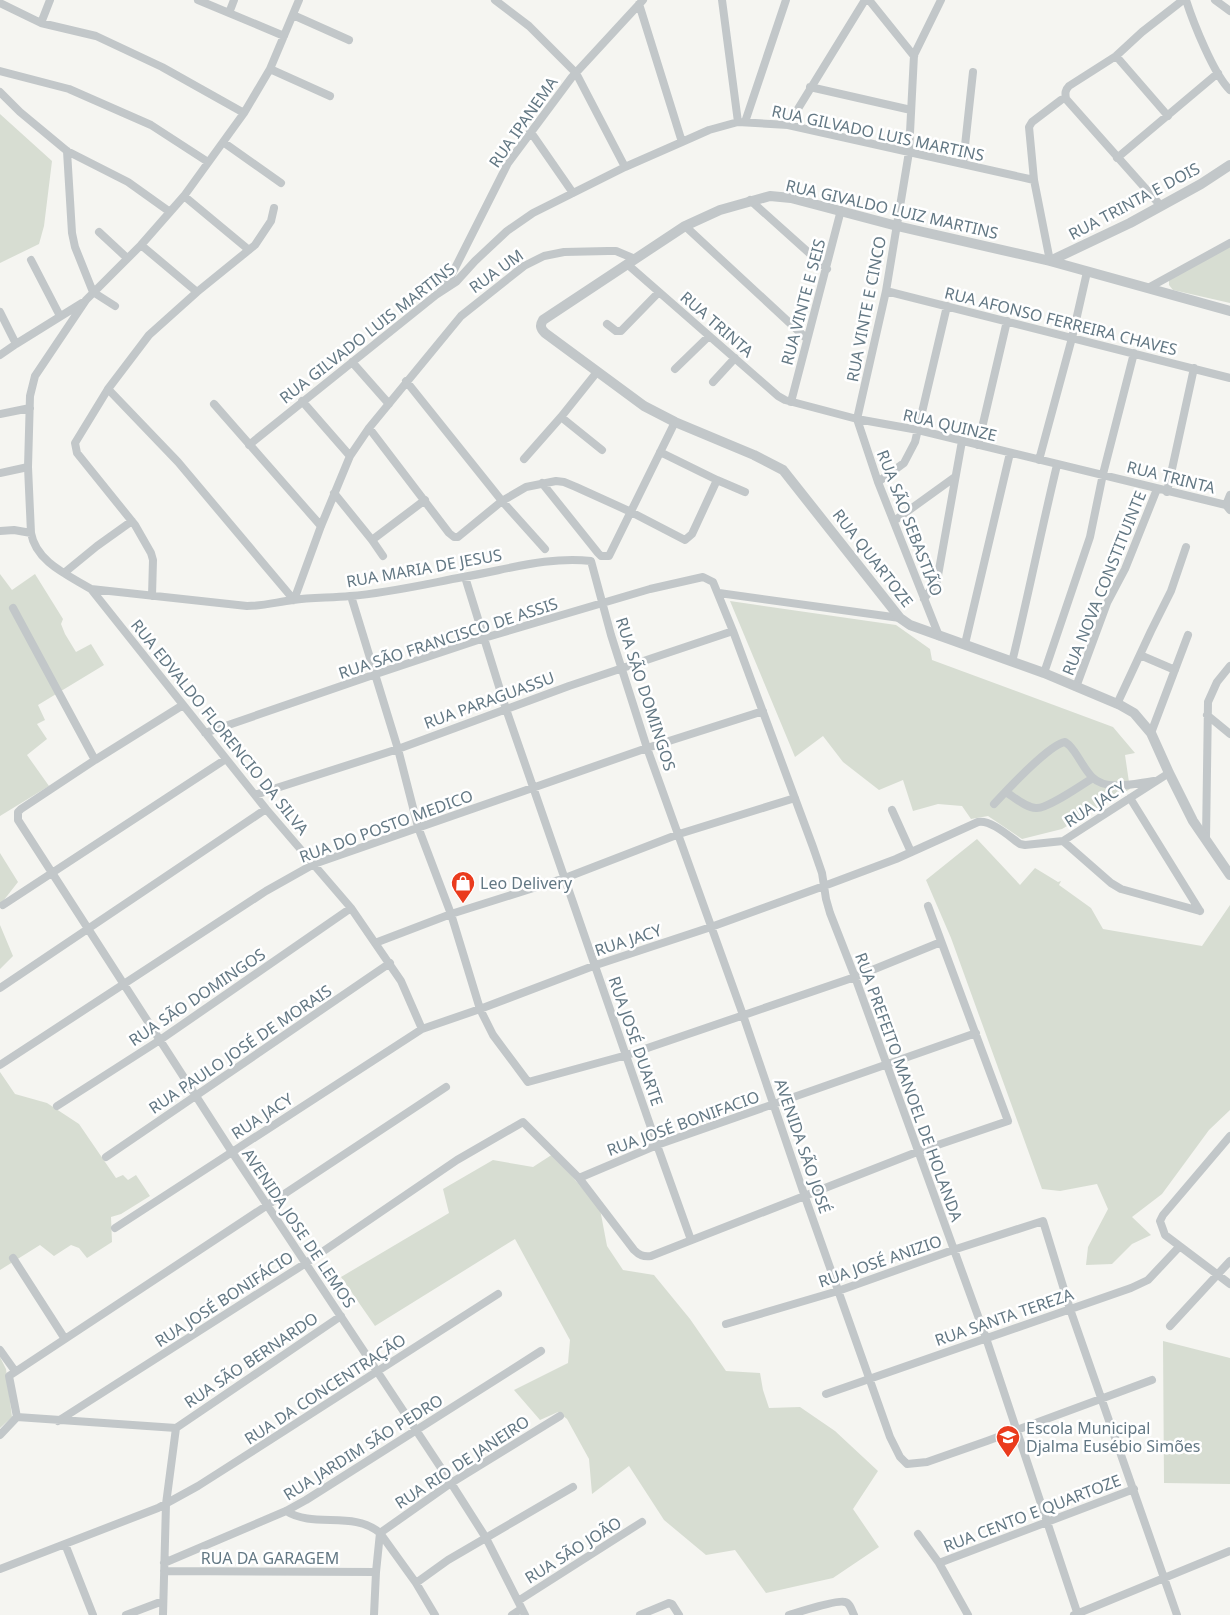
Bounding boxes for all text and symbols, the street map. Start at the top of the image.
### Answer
street label: RUA IPANEMA [484,72,563,172]
street label: RUA GILVADO LUIS MARTINS [770,100,987,166]
street label: RUA TRINTA E DOIS [1064,157,1204,245]
street label: RUA GIVALDO LUIZ MARTINS [784,174,1001,244]
street label: RUA VINTE E CINCO [841,234,891,384]
street label: RUA VINTE E SEIS [776,236,830,368]
street label: RUA UM [464,244,528,298]
street label: RUA GILVADO LUIS MARTINS [275,257,459,408]
street label: RUA AFONSO FERREIRA CHAVES [942,281,1180,361]
street label: RUA TRINTA [676,286,759,362]
street label: RUA QUINZE [901,404,999,446]
street label: RUA SÃO SEBASTIÃO [872,447,948,599]
street label: RUA TRINTA [1125,455,1218,499]
street label: RUA NOVA CONSTITUINTE [1057,487,1151,679]
street label: RUA QUARTOZE [828,504,918,612]
street label: RUA MARIA DE JESUS [344,543,504,593]
street label: RUA SÃO FRANCISCO DE ASSIS [336,592,561,684]
street label: RUA SÃO DOMINGOS [611,614,681,774]
street label: RUA EDVALDO FLORENCIO DA SILVA [126,615,314,840]
street label: RUA PARAGUASSU [421,666,557,734]
street label: RUA JACY [1060,775,1131,832]
street label: RUA DO POSTO MEDICO [296,784,476,868]
shop icon: Leo Delivery [450,870,476,904]
place label: Leo Delivery [480,872,573,894]
street label: RUA JACY [592,919,665,961]
street label: RUA SÃO DOMINGOS [124,943,270,1051]
street label: RUA PREFEITO MANOEL DE HOLANDA [850,950,968,1225]
street label: RUA JOSÉ DUARTE [603,973,669,1109]
street label: RUA PAULO JOSÉ DE MORAIS [144,979,336,1119]
street label: AVENIDA SÃO JOSÉ [770,1076,836,1216]
street label: RUA JOSÉ BONIFACIO [604,1085,762,1161]
street label: RUA JACY [227,1087,298,1144]
street label: AVENIDA JOSE DE LEMOS [237,1144,361,1312]
street label: RUA JOSÉ ANIZIO [815,1230,945,1292]
street label: RUA JOSÉ BONIFÁCIO [151,1246,297,1352]
street label: RUA SANTA TEREZA [932,1283,1077,1351]
street label: RUA SÃO BERNARDO [180,1307,322,1413]
street label: RUA DA CONCENTRAÇÃO [240,1328,410,1450]
street label: RUA JARDIM SÃO PEDRO [279,1389,447,1505]
street label: RUA RIO DE JANEIRO [391,1410,533,1514]
place label: Escola Municipal Djalma Eusébio Simões [1026,1417,1201,1457]
school or university icon: Escola Municipal Djalma Eusébio Simões [995,1424,1021,1458]
street label: RUA CENTO E QUARTOZE [940,1469,1124,1557]
street label: RUA SÃO JOÃO [520,1511,626,1589]
street label: RUA DA GARAGEM [201,1547,339,1569]

